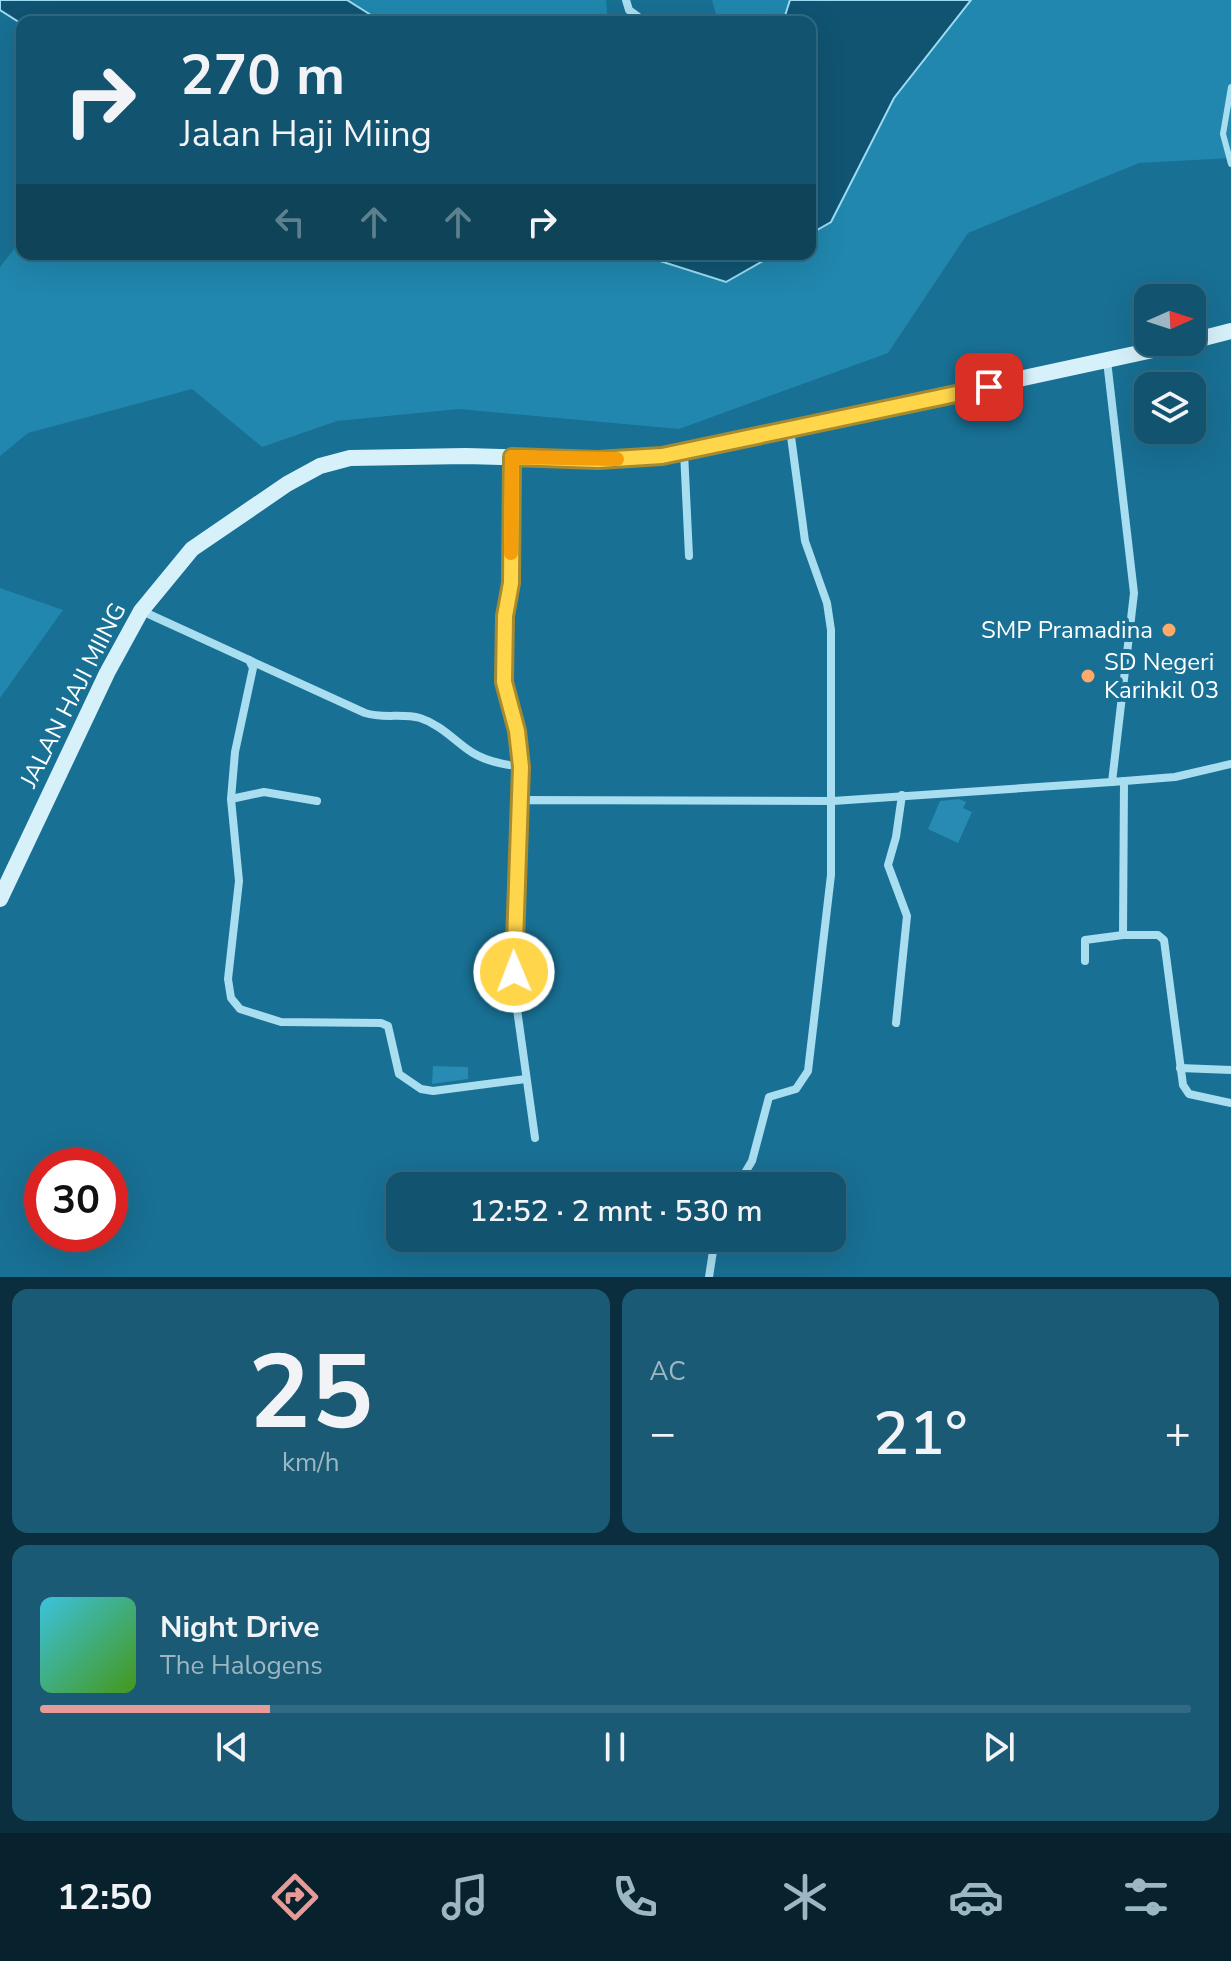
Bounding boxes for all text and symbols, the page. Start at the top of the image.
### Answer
text: 270 m [180,37,345,114]
icon: right [48,48,152,152]
text: Jalan Haji Miing [180,110,432,159]
icon: left [268,200,312,244]
icon: ahead [352,200,396,244]
icon: ahead [436,200,480,244]
icon: right [520,200,564,244]
north arrow [1134,284,1206,356]
map controls [1134,284,1206,444]
pin [955,353,1023,421]
icon: arrive [967,365,1011,409]
button: layers [1134,372,1206,444]
street label: JALAN HAJI MIING [12,597,133,794]
place label: SMP Pramadina [981,614,1153,646]
marker: SMP Pramadina [1160,621,1178,639]
place label: SD Negeri Karihkil 03 [1104,646,1219,706]
marker: SD Negeri Karihkil 03 [1079,667,1097,685]
position arrow [472,930,556,1014]
speed limit sign: 30 [24,1148,128,1252]
text: 12:52 · 2 mnt · 530 m [470,1191,762,1232]
text: 25 [248,1322,373,1464]
text: AC [650,1354,686,1389]
text: 21° [873,1393,968,1475]
text: − [650,1404,676,1464]
text: + [1165,1404,1191,1464]
text: km/h [282,1445,339,1480]
text: Night Drive [160,1607,319,1648]
text: The Halogens [160,1648,323,1683]
icon: previous [210,1725,254,1769]
icon: pause [593,1725,637,1769]
icon: next [977,1725,1021,1769]
icon: directions [267,1869,323,1925]
icon: music [437,1869,493,1925]
icon: phone [607,1869,663,1925]
icon: climate [777,1869,833,1925]
icon: car [948,1869,1004,1925]
icon: filters [1118,1869,1174,1925]
text: 12:50 [57,1873,152,1922]

